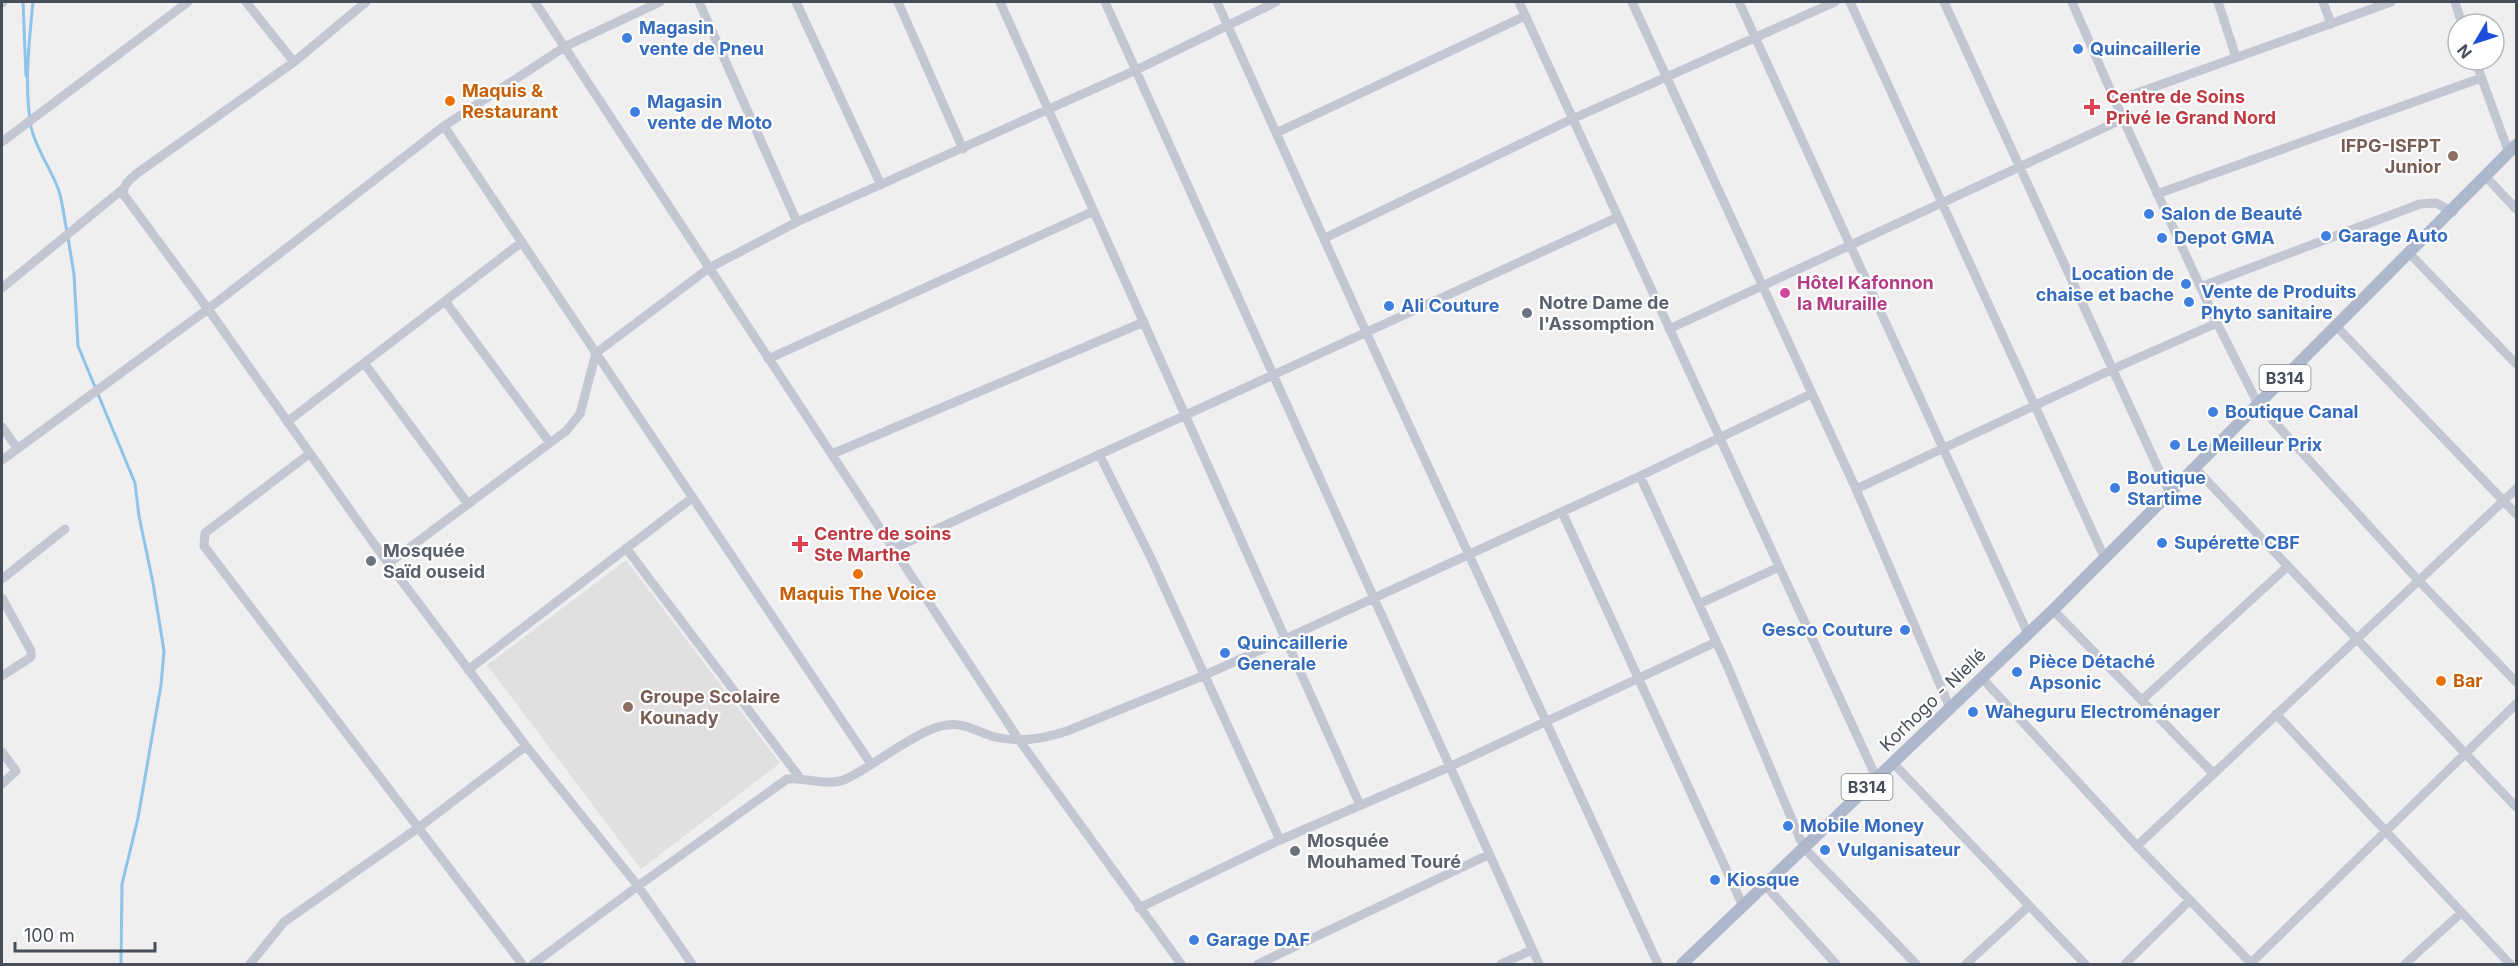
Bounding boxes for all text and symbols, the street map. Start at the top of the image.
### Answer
north arrow [2446,12,2506,72]
place label: Magasin vente de Pneu [639,17,764,59]
marker: Magasin vente de Pneu [620,31,634,45]
place label: Quincaillerie [2090,38,2201,59]
text: N [2453,40,2476,62]
marker: Quincaillerie [2071,42,2085,56]
place label: Maquis & Restaurant [462,80,558,122]
place label: Centre de Soins Privé le Grand Nord [2106,86,2276,128]
place label: Magasin vente de Moto [647,91,772,133]
marker: Maquis & Restaurant [443,94,457,108]
marker: Centre de Soins Privé le Grand Nord [2083,98,2101,116]
marker: Magasin vente de Moto [628,105,642,119]
place label: IFPG-ISFPT Junior [2341,135,2441,177]
marker: IFPG-ISFPT Junior [2446,149,2460,163]
place label: Salon de Beauté [2161,203,2303,224]
marker: Salon de Beauté [2142,207,2156,221]
place label: Garage Auto [2338,225,2448,246]
place label: Depot GMA [2174,227,2275,248]
marker: Garage Auto [2319,229,2333,243]
marker: Depot GMA [2155,231,2169,245]
place label: Location de chaise et bache [2036,263,2174,305]
place label: Hôtel Kafonnon la Muraille [1797,272,1934,314]
marker: Location de chaise et bache [2179,277,2193,291]
place label: Vente de Produits Phyto sanitaire [2201,281,2357,323]
marker: Hôtel Kafonnon la Muraille [1778,286,1792,300]
place label: Notre Dame de l'Assomption [1539,292,1669,334]
place label: Ali Couture [1401,295,1500,316]
marker: Vente de Produits Phyto sanitaire [2182,295,2196,309]
marker: Ali Couture [1382,299,1396,313]
marker: Notre Dame de l'Assomption [1520,306,1534,320]
road number: B314 [2260,365,2310,391]
place label: Boutique Canal [2225,401,2358,422]
marker: Boutique Canal [2206,405,2220,419]
place label: Le Meilleur Prix [2187,434,2323,455]
marker: Le Meilleur Prix [2168,438,2182,452]
place label: Boutique Startime [2127,467,2206,509]
marker: Boutique Startime [2108,481,2122,495]
place label: Centre de soins Ste Marthe [814,523,951,565]
place label: Supérette CBF [2174,532,2300,553]
marker: Centre de soins Ste Marthe [791,535,809,553]
marker: Supérette CBF [2155,536,2169,550]
place label: Mosquée Saïd ouseid [383,540,485,582]
marker: Mosquée Saïd ouseid [364,554,378,568]
marker: Maquis The Voice [851,567,865,581]
place label: Maquis The Voice [780,583,937,604]
place label: Gesco Couture [1762,619,1893,640]
marker: Gesco Couture [1898,623,1912,637]
place label: Quincaillerie Generale [1237,632,1348,674]
street label: Korhogo - Niellé [1876,644,1990,755]
marker: Quincaillerie Generale [1218,646,1232,660]
place label: Pièce Détaché Apsonic [2029,651,2155,693]
marker: Pièce Détaché Apsonic [2010,665,2024,679]
place label: Bar [2453,670,2483,691]
marker: Bar [2434,674,2448,688]
place label: Groupe Scolaire Kounady [640,686,780,728]
marker: Groupe Scolaire Kounady [621,700,635,714]
place label: Waheguru Electroménager [1985,701,2220,722]
marker: Waheguru Electroménager [1966,705,1980,719]
road number: B314 [1842,774,1892,800]
place label: Mobile Money [1800,815,1924,836]
marker: Mobile Money [1781,819,1795,833]
place label: Mosquée Mouhamed Touré [1307,830,1461,872]
place label: Vulganisateur [1837,839,1961,860]
marker: Vulganisateur [1818,843,1832,857]
marker: Mosquée Mouhamed Touré [1288,844,1302,858]
place label: Kiosque [1727,869,1800,890]
marker: Kiosque [1708,873,1722,887]
scale bar [15,915,154,953]
text: 100 m [24,925,75,946]
place label: Garage DAF [1206,929,1310,950]
marker: Garage DAF [1187,933,1201,947]

